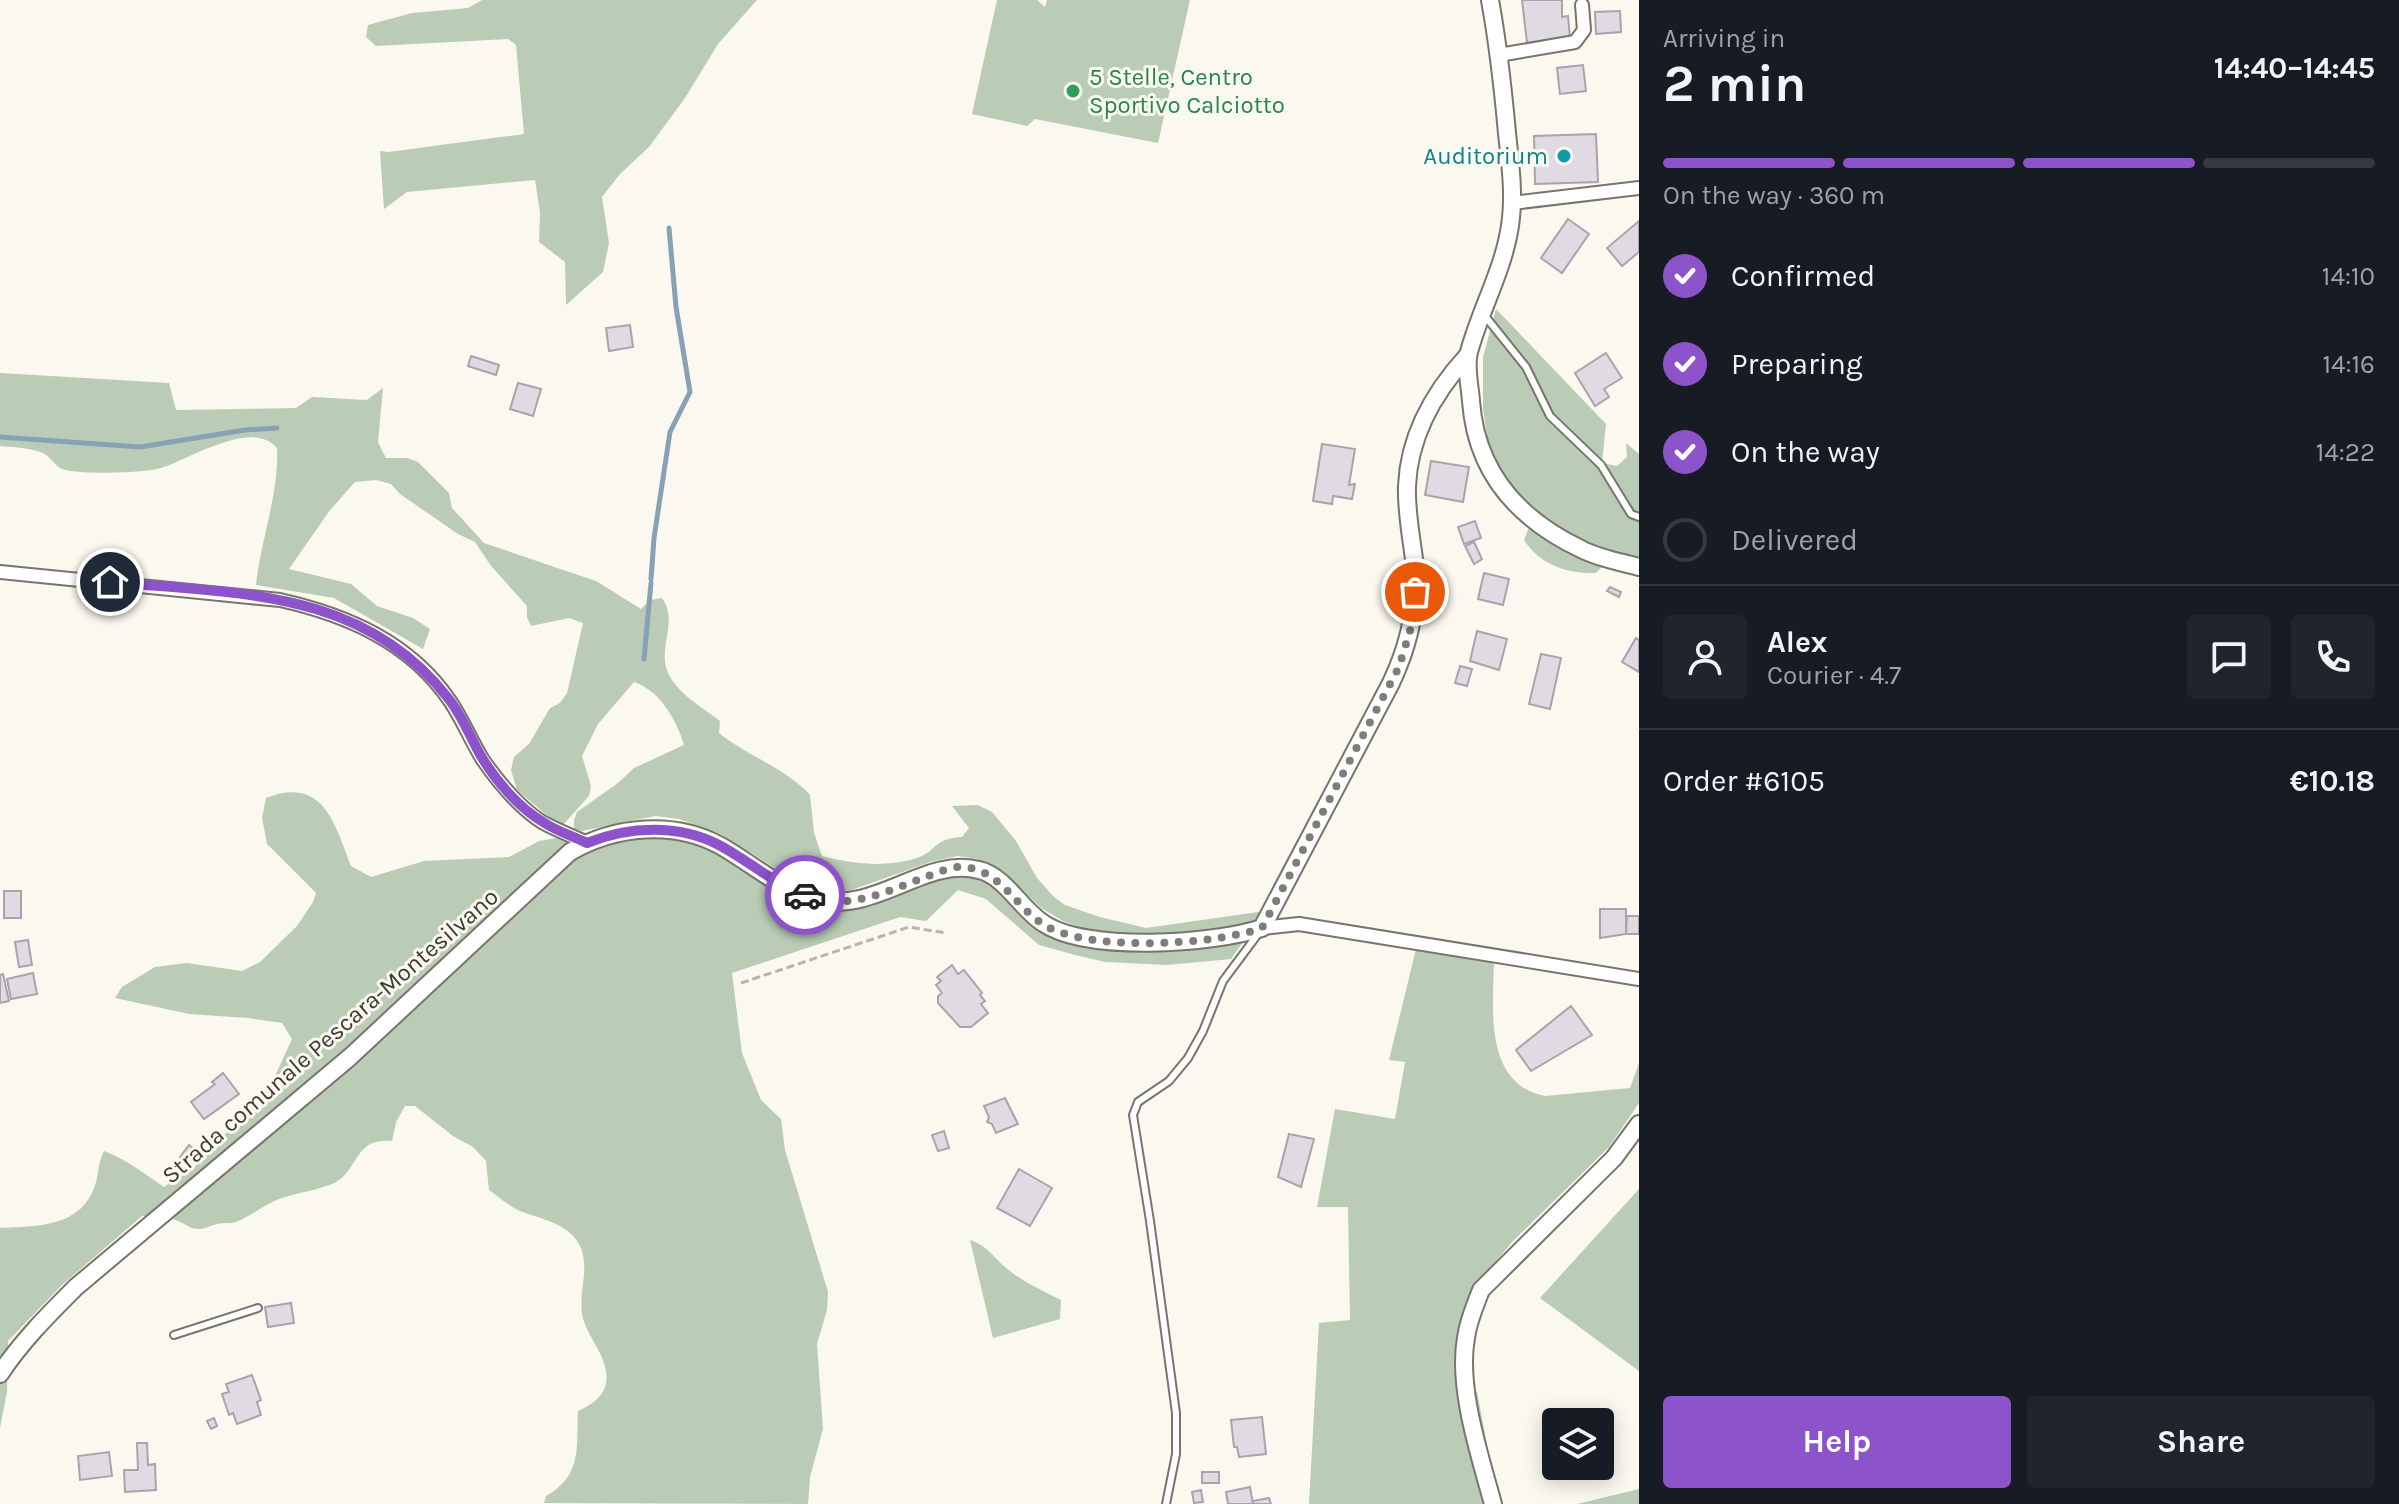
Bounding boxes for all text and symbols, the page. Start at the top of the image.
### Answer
text: Arriving in [1663,23,1785,54]
text: 14:40–14:45 [2214,50,2375,86]
text: 2 min [1663,53,1806,114]
place label: 5 Stelle, Centro Sportivo Calciotto [1089,63,1285,119]
marker: 5 Stelle, Centro Sportivo Calciotto [1064,82,1082,100]
place label: Auditorium [1423,142,1548,170]
marker: Auditorium [1555,147,1573,165]
text: On the way · 360 m [1663,180,1885,211]
icon: check [1663,254,1707,298]
text: Confirmed [1731,258,1875,294]
text: 14:10 [2322,261,2375,292]
icon: check [1663,342,1707,386]
text: Preparing [1731,346,1863,382]
text: 14:16 [2322,349,2375,380]
icon: check [1663,430,1707,474]
text: On the way [1731,434,1880,470]
text: 14:22 [2316,437,2375,468]
text: Delivered [1731,522,1858,558]
pin [76,548,144,616]
pin [1381,558,1449,626]
icon: home [88,560,132,604]
icon: bag [1393,570,1437,614]
button: person [1663,615,1747,699]
button: chat [2187,615,2271,699]
button: phone [2291,615,2375,699]
text: Alex [1767,624,1827,660]
text: Courier · 4.7 [1767,660,1901,691]
text: Order #6105 [1663,763,1825,799]
text: €10.18 [2290,763,2375,799]
courier [765,855,845,935]
icon: car [783,873,827,917]
street label: Strada comunale Pescara-Montesilvano [156,882,504,1190]
button: Help [1663,1396,2011,1488]
button: Share [2027,1396,2375,1488]
map controls [1542,1408,1614,1480]
button: layers [1542,1408,1614,1480]

